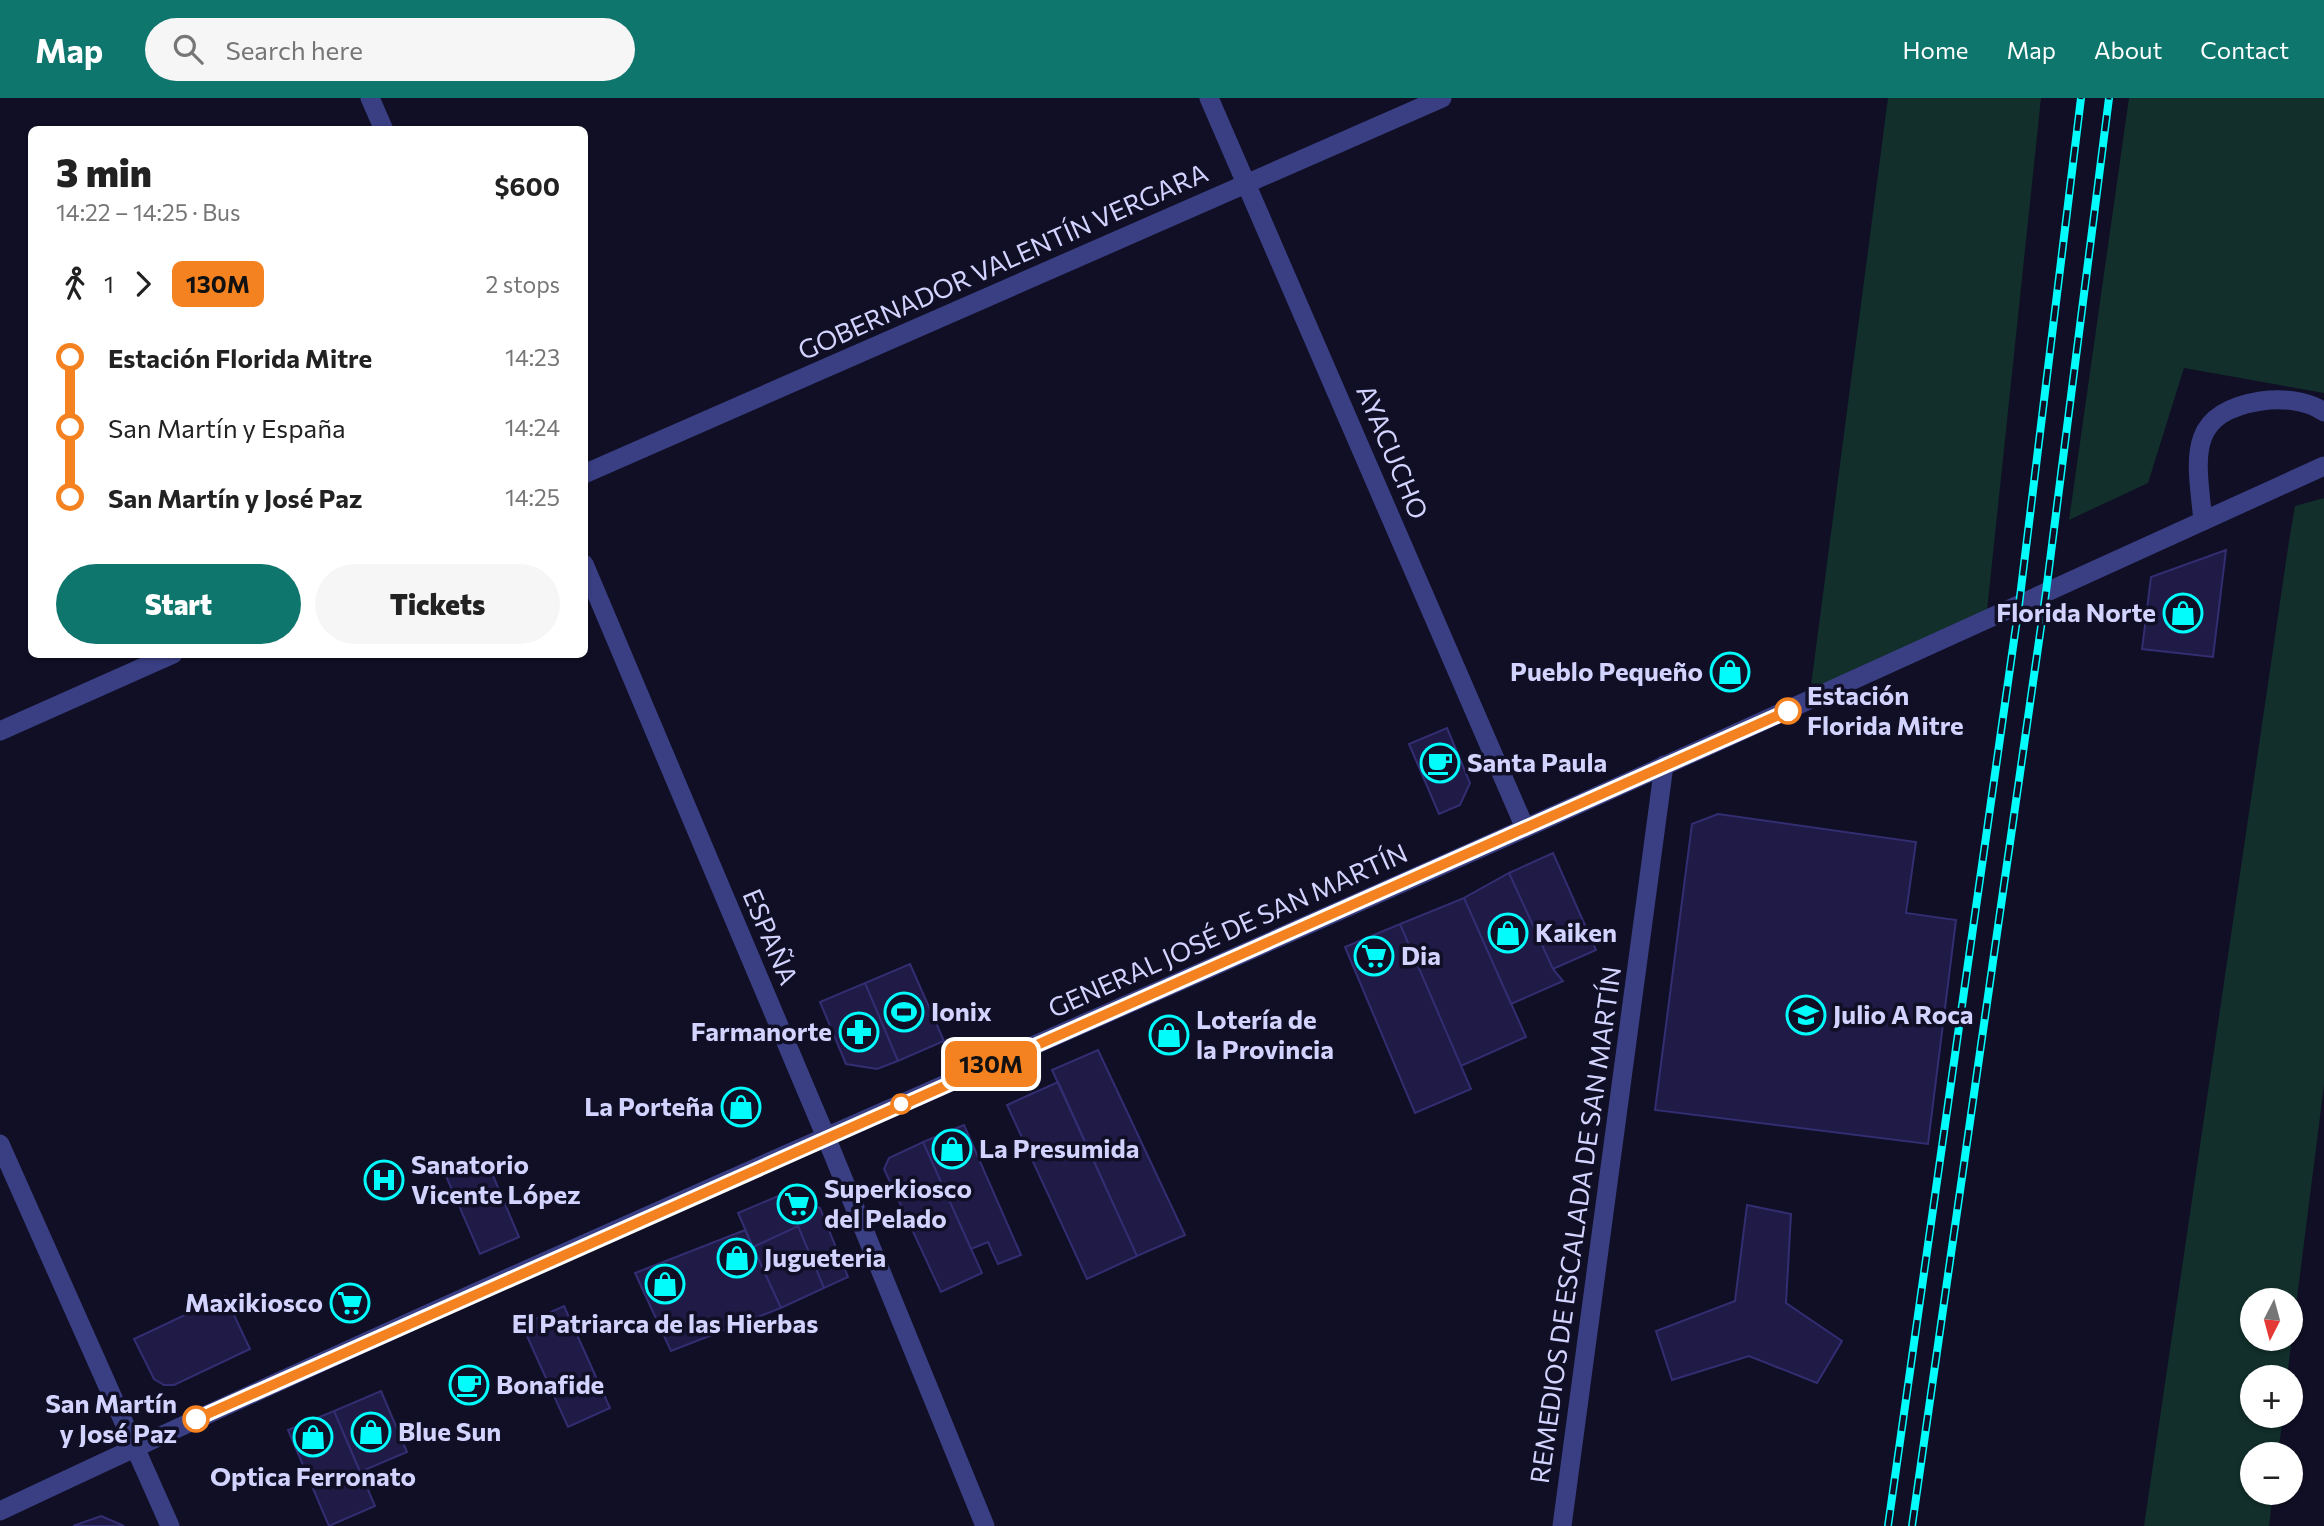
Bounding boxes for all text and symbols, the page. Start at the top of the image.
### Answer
search box [145,18,635,81]
text: Map [35,29,103,70]
icon: search [169,30,207,68]
text: Search here [225,34,363,65]
text: Home [1903,35,1969,64]
text: Map [2007,35,2056,64]
text: About [2094,35,2162,64]
text: Contact [2200,35,2289,64]
text: 3 min [56,148,152,195]
street label: GOBERNADOR VALENTÍN VERGARA [793,156,1212,365]
text: $600 [494,170,560,201]
text: 14:22 – 14:25 · Bus [56,198,240,226]
icon: walk [56,265,94,303]
icon: forward [124,265,162,303]
text: 130M [186,269,250,298]
text: 1 [104,270,114,298]
text: 2 stops [486,270,560,298]
text: Estación Florida Mitre [108,342,372,373]
text: 14:23 [505,343,560,371]
street label: AYACUCHO [1351,380,1436,523]
text: San Martín y España [108,412,346,443]
text: 14:24 [505,413,560,441]
text: San Martín y José Paz [108,482,362,513]
text: 14:25 [505,483,560,511]
button: Start [56,564,301,644]
button: Tickets [315,564,560,644]
shop icon: Florida Norte [2162,592,2204,634]
place label: Florida Norte [1996,596,2156,627]
shop icon: Pueblo Pequeño [1709,651,1751,693]
place label: Pueblo Pequeño [1510,655,1703,686]
place label: Estación Florida Mitre [1807,679,1964,740]
marker: Estación Florida Mitre [1775,698,1801,724]
cafe icon: Santa Paula [1419,742,1461,784]
place label: Santa Paula [1467,746,1607,777]
street label: GENERAL JOSÉ DE SAN MARTÍN [1043,836,1412,1023]
street label: ESPAÑA [737,884,805,989]
shop icon: Kaiken [1487,912,1529,954]
place label: Kaiken [1535,916,1617,947]
supermarket icon: Dia [1353,935,1395,977]
place label: Dia [1401,939,1441,970]
street label: REMEDIOS DE ESCALADA DE SAN MARTÍN [1523,964,1626,1485]
sports icon: Ionix [883,991,925,1033]
school or university icon: Julio A Roca [1785,994,1827,1036]
place label: Ionix [931,995,992,1026]
place label: Julio A Roca [1833,998,1974,1029]
place label: Lotería de la Provincia [1196,1003,1334,1064]
pharmacy icon: Farmanorte [838,1011,880,1053]
shop icon: Lotería de la Provincia [1148,1014,1190,1056]
place label: Farmanorte [691,1015,832,1046]
line badge: 130M [942,1041,1040,1087]
text: 130M [959,1049,1023,1078]
shop icon: La Porteña [720,1086,762,1128]
place label: La Porteña [584,1090,714,1121]
unlabelled marker [891,1094,911,1114]
shop icon: La Presumida [931,1128,973,1170]
place label: La Presumida [979,1132,1139,1163]
place label: Sanatorio Vicente López [411,1148,581,1209]
hospital icon: Sanatorio Vicente López [363,1159,405,1201]
place label: Superkiosco del Pelado [824,1172,972,1233]
supermarket icon: Superkiosco del Pelado [776,1183,818,1225]
shop icon: Jugueteria [716,1237,758,1279]
place label: Jugueteria [764,1241,886,1272]
shop icon: El Patriarca de las Hierbas [644,1263,686,1305]
supermarket icon: Maxikiosco [329,1282,371,1324]
place label: Maxikiosco [185,1286,323,1317]
north arrow [2240,1288,2303,1351]
map controls [2240,1288,2303,1505]
place label: El Patriarca de las Hierbas [512,1307,818,1338]
cafe icon: Bonafide [448,1364,490,1406]
button: + [2240,1365,2303,1428]
place label: Bonafide [496,1368,604,1399]
place label: San Martín y José Paz [45,1387,177,1448]
marker: San Martín y José Paz [183,1406,209,1432]
shop icon: Blue Sun [350,1411,392,1453]
place label: Blue Sun [398,1415,501,1446]
shop icon: Optica Ferronato [292,1416,334,1458]
button: − [2240,1442,2303,1505]
place label: Optica Ferronato [210,1460,416,1491]

